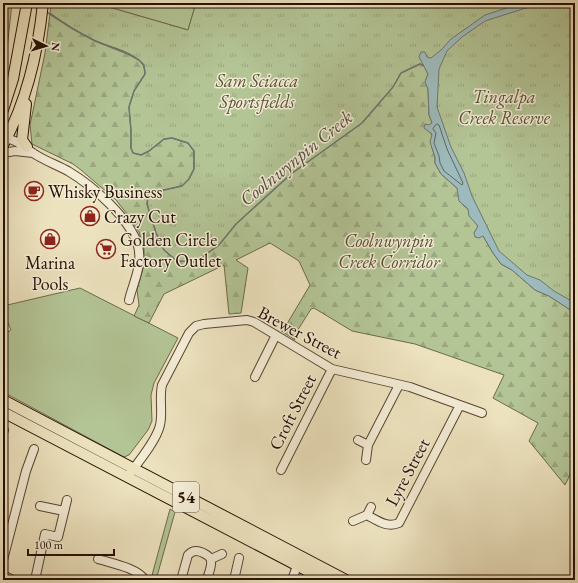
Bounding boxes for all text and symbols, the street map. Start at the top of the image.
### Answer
north arrow [26,26,66,66]
text: N [49,42,63,52]
park label: Sam Sciacca Sportsfields [215,69,298,114]
park label: Tingalpa Creek Reserve [458,85,551,129]
water label: Coolnwynpin Creek [234,104,358,211]
cafe icon: Whisky Business [23,180,45,202]
place label: Whisky Business [48,180,163,203]
shop icon: Crazy Cut [79,205,101,227]
place label: Crazy Cut [104,205,176,228]
shop icon: Marina Pools [39,228,61,250]
place label: Golden Circle Factory Outlet [120,228,221,272]
park label: Coolnwynpin Creek Corridor [338,229,441,273]
supermarket icon: Golden Circle Factory Outlet [95,238,117,260]
place label: Marina Pools [25,251,76,295]
street label: Brewer Street [254,300,346,364]
street label: Croft Street [263,370,321,454]
street label: Lyre Street [380,434,435,510]
road number: 54 [173,482,199,512]
scale bar [28,531,114,557]
text: 100 m [34,537,64,553]

